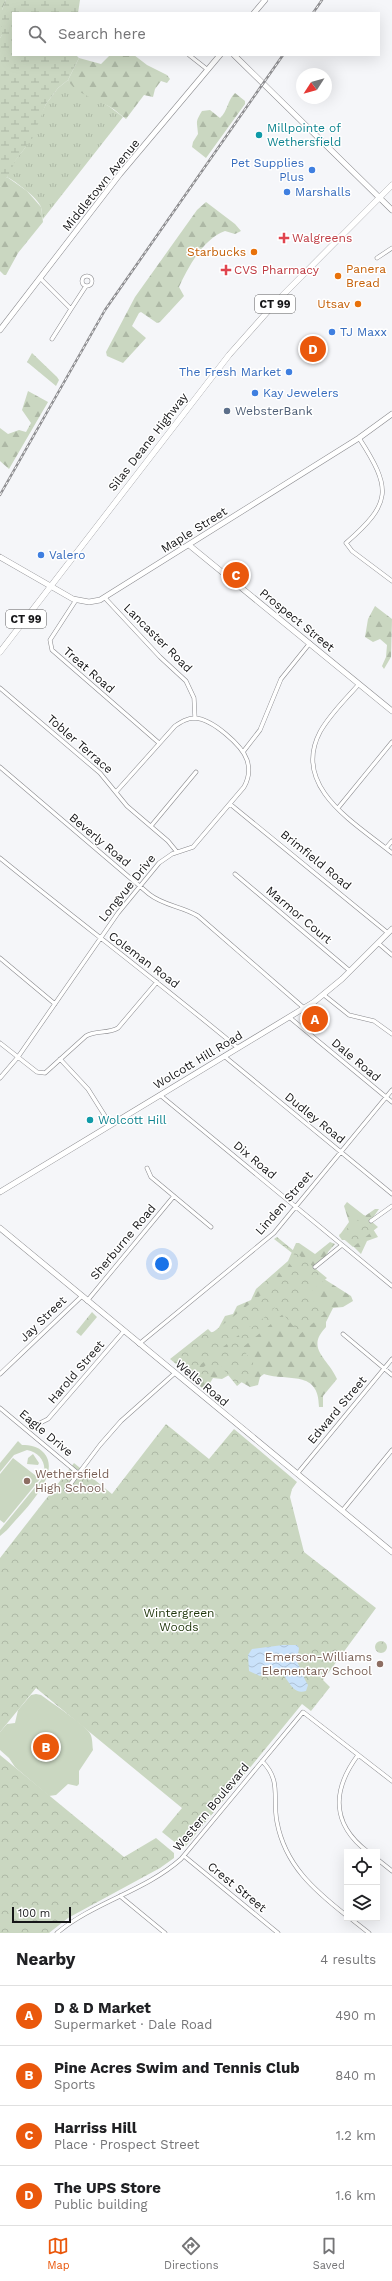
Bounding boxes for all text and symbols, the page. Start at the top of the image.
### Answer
search box [12,12,380,56]
icon: search [26,23,48,45]
text: Search here [58,25,146,43]
north arrow [296,68,332,104]
place label: Millpointe of Wethersfield [267,121,341,149]
marker: Millpointe of Wethersfield [254,130,264,140]
street label: Middletown Avenue [60,136,142,234]
place label: Pet Supplies Plus [231,156,304,184]
marker: Pet Supplies Plus [307,165,317,175]
place label: Marshalls [295,185,351,199]
marker: Marshalls [282,187,292,197]
place label: Walgreens [292,231,352,245]
marker: Walgreens [279,233,289,243]
place label: Starbucks [187,245,246,259]
marker: Starbucks [249,247,259,257]
place label: Panera Bread [346,262,386,290]
place label: CVS Pharmacy [234,263,320,277]
marker: CVS Pharmacy [221,265,231,275]
marker: Panera Bread [333,271,343,281]
road number: CT 99 [255,295,295,313]
place label: Utsav [317,297,351,311]
marker: Utsav [353,299,363,309]
place label: TJ Maxx [340,325,387,339]
marker: TJ Maxx [327,327,337,337]
pin: D [300,334,326,364]
place label: The Fresh Market [179,365,281,379]
marker: The Fresh Market [284,367,294,377]
place label: Kay Jewelers [263,386,339,400]
marker: Kay Jewelers [250,388,260,398]
street label: Silas Deane Highway [105,389,191,494]
place label: WebsterBank [235,404,313,418]
marker: WebsterBank [222,406,232,416]
street label: Maple Street [158,504,230,556]
place label: Valero [49,548,85,562]
marker: Valero [36,550,46,560]
pin: C [223,560,249,590]
street label: Prospect Street [257,586,337,654]
street label: Lancaster Road [121,601,195,675]
road number: CT 99 [6,610,46,628]
street label: Treat Road [61,644,117,696]
street label: Tobler Terrace [44,712,116,776]
street label: Beverly Road [67,810,133,870]
street label: Brimfield Road [278,827,354,893]
street label: Longvue Drive [96,851,158,924]
street label: Marmor Court [263,883,335,947]
street label: Coleman Road [106,929,182,991]
pin: A [302,1004,328,1034]
street label: Wolcott Hill Road [151,1028,245,1092]
street label: Dale Road [329,1036,383,1084]
street label: Dudley Road [282,1090,348,1146]
place label: Wolcott Hill [98,1113,167,1127]
marker: Wolcott Hill [85,1115,95,1125]
street label: Dix Road [231,1138,279,1182]
street label: Linden Street [253,1168,315,1238]
street label: Sherburne Road [87,1201,159,1283]
your location [152,1254,172,1274]
street label: Jay Street [17,1293,69,1345]
street label: Harold Street [45,1338,107,1406]
street label: Wells Road [173,1357,231,1409]
street label: Edward Street [305,1373,369,1447]
street label: Eagle Drive [16,1407,76,1459]
place label: Wethersfield High School [35,1467,109,1495]
marker: Wethersfield High School [22,1476,32,1486]
park label: Wintergreen Woods [144,1606,214,1634]
place label: Emerson-Williams Elementary School [261,1650,372,1678]
marker: Emerson-Williams Elementary School [375,1659,385,1669]
pin: B [33,1732,59,1762]
street label: Western Boulevard [170,1760,252,1854]
map controls [344,1849,380,1921]
button: locate [344,1849,380,1885]
street label: Crest Street [205,1859,269,1915]
button: layers [344,1885,380,1921]
scale bar [12,1905,71,1924]
text: 100 m [18,1907,50,1920]
text: Nearby [16,1949,75,1969]
text: 4 results [320,1952,376,1967]
text: D & D Market [54,1999,151,2017]
text: A [25,2008,33,2023]
text: 490 m [335,2008,376,2023]
text: Supermarket · Dale Road [54,2017,212,2032]
text: Pine Acres Swim and Tennis Club [54,2059,300,2077]
text: B [25,2068,33,2083]
text: 840 m [335,2068,376,2083]
text: Sports [54,2077,95,2092]
text: Harriss Hill [54,2119,137,2137]
text: C [25,2128,33,2143]
text: 1.2 km [336,2128,376,2143]
text: Place · Prospect Street [54,2137,199,2152]
text: The UPS Store [54,2179,161,2197]
text: D [24,2188,34,2203]
text: 1.6 km [336,2188,376,2203]
text: Public building [54,2197,147,2212]
tab: Map [47,2235,70,2272]
tab: Directions [164,2235,218,2272]
tab: Saved [313,2235,345,2272]

